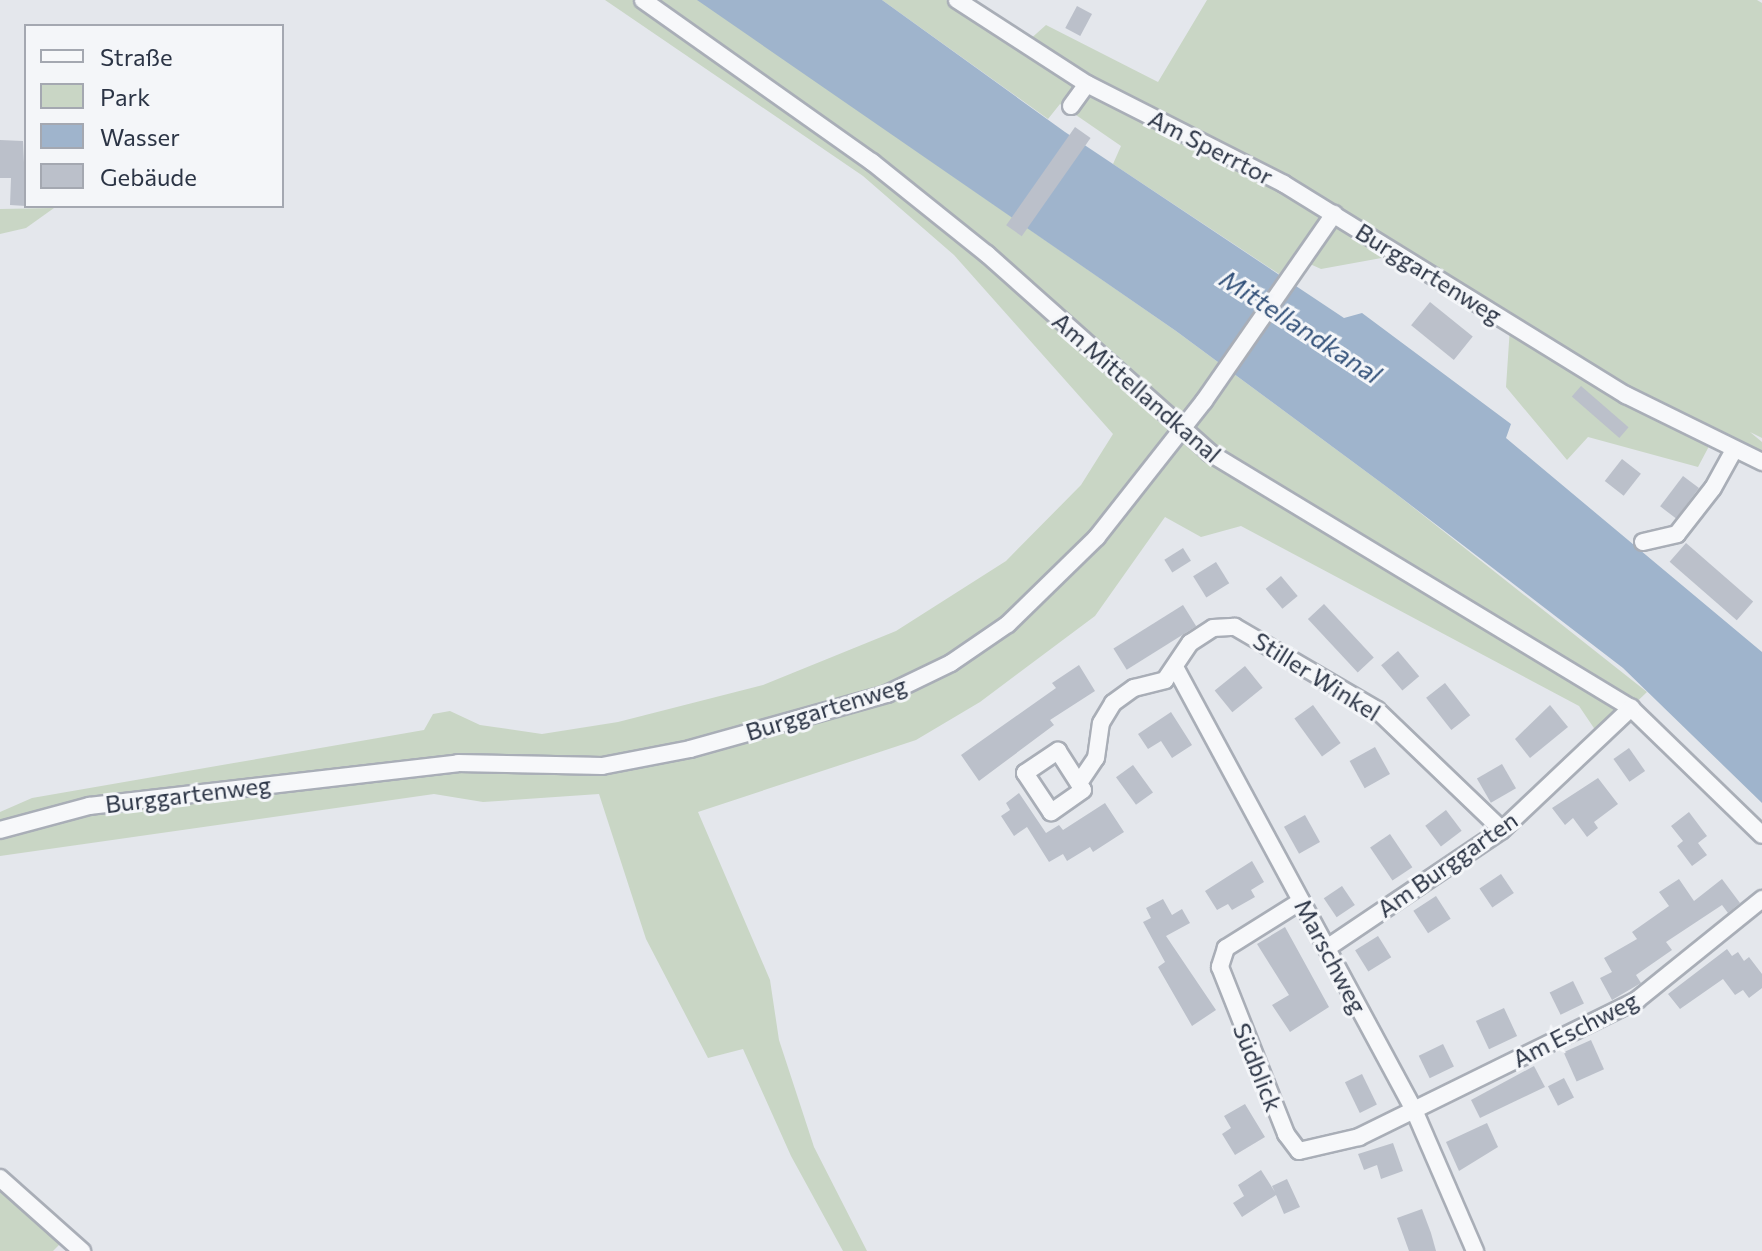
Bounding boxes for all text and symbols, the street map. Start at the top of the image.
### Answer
legend [24,24,284,208]
text: Straße [100,42,173,71]
text: Park [100,82,150,111]
street label: Am Sperrtor [1144,103,1278,191]
text: Wasser [100,122,180,151]
text: Gebäude [100,162,197,191]
street label: Burggartenweg [1351,217,1507,329]
water label: Mittellandkanal [1215,262,1387,390]
street label: Am Mittellandkanal [1047,306,1227,468]
street label: Stiller Winkel [1248,626,1386,726]
street label: Burggartenweg [742,670,910,746]
street label: Burggartenweg [104,770,272,818]
street label: Am Burggarten [1371,805,1523,923]
street label: Marschweg [1289,894,1373,1018]
street label: Am Eschweg [1507,985,1643,1073]
street label: Südblick [1227,1019,1289,1115]

